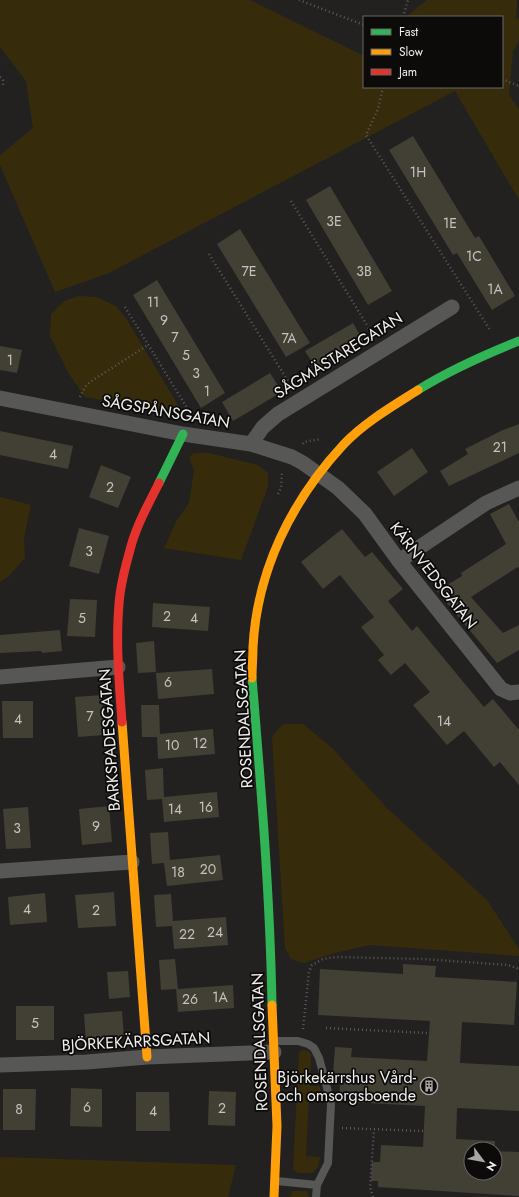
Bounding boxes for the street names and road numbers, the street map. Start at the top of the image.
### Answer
street label: SÅGMÄSTAREGATAN [269,306,407,404]
street label: SÅGSPÅNSGATAN [100,389,232,434]
street label: KÄRNVEDSGATAN [384,517,483,634]
street label: ROSENDALSGATAN [228,649,259,789]
street label: BARKSPADESGATAN [93,668,126,812]
street label: ROSENDALSGATAN [246,972,273,1112]
street label: BJÖRKEKÄRRSGATAN [61,1026,211,1057]

